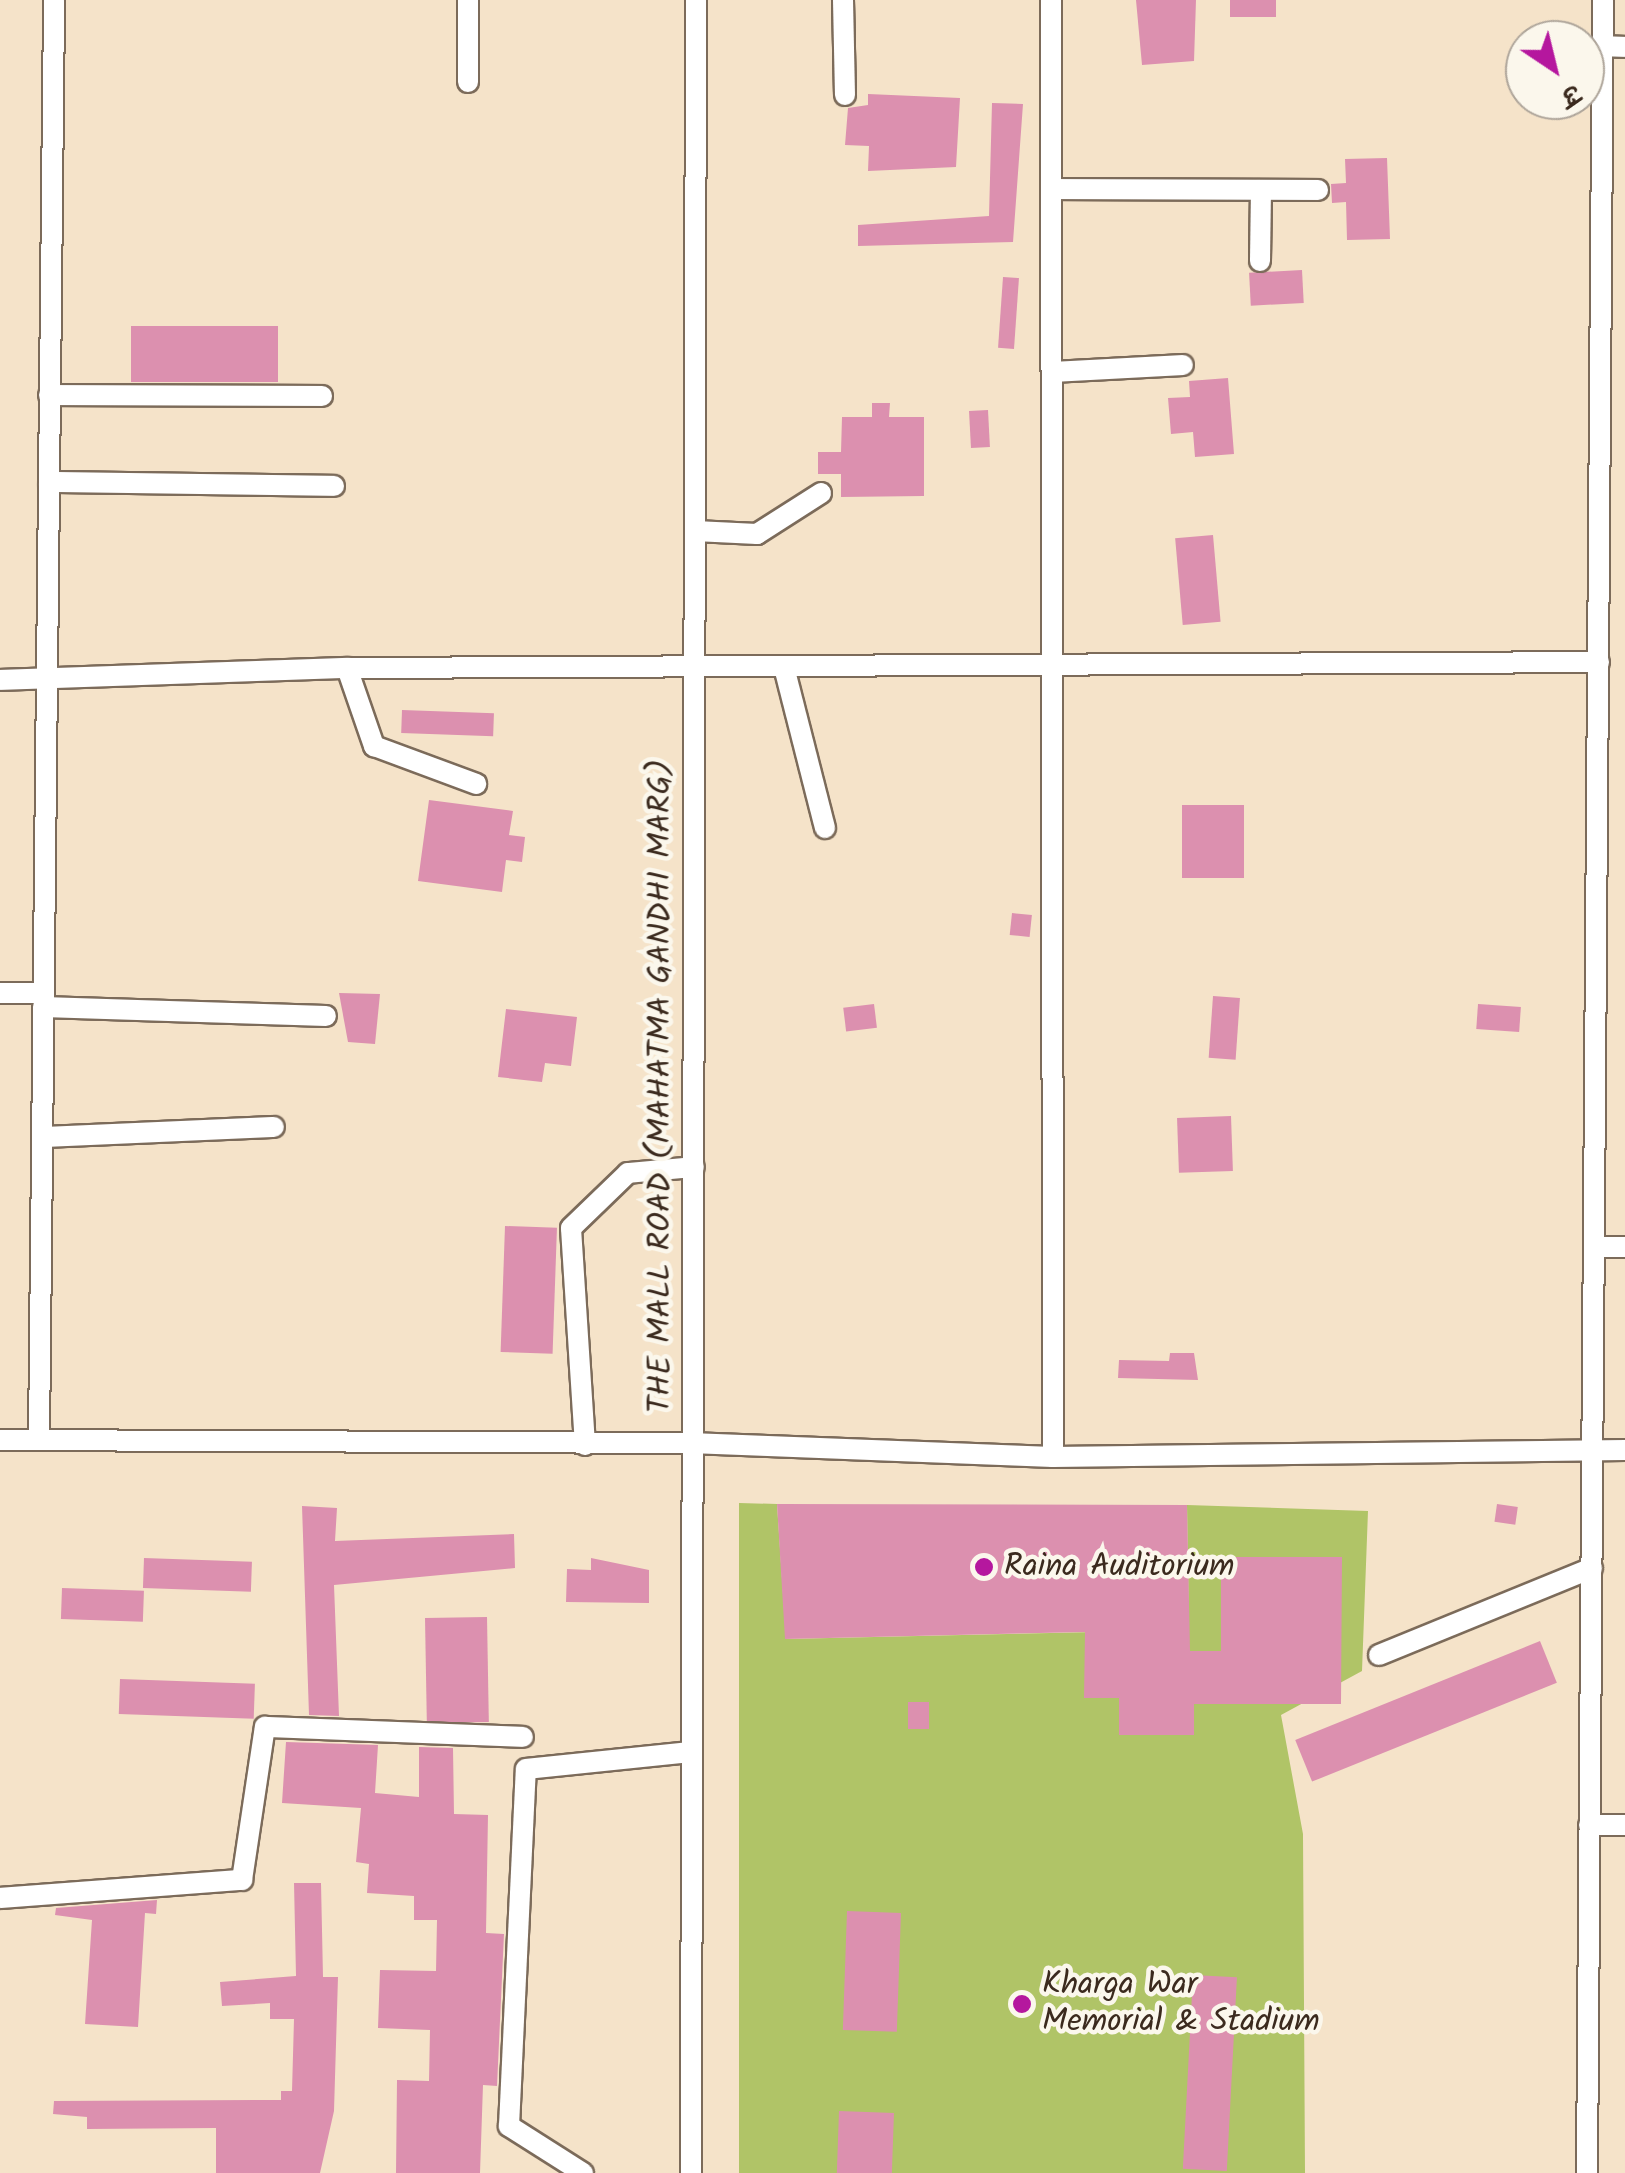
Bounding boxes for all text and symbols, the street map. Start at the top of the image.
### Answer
north arrow [1505,20,1605,120]
text: उ [1551,70,1591,117]
street label: THE MALL ROAD (MAHATMA GANDHI MARG) [643,759,681,1413]
place label: Raina Auditorium [1004,1548,1235,1586]
marker: Raina Auditorium [973,1556,995,1578]
place label: Kharga War Memorial & Stadium [1042,1967,1320,2042]
marker: Kharga War Memorial & Stadium [1011,1993,1033,2015]

